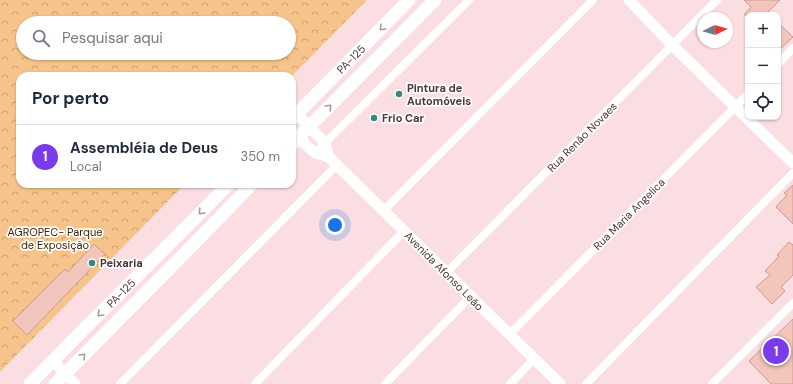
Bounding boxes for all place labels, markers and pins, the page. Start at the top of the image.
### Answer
place label: Pintura de Automóveis [407,81,471,108]
marker: Pintura de Automóveis [394,89,404,99]
place label: Frio Car [382,111,424,125]
marker: Frio Car [369,113,379,123]
place label: Peixaria [100,256,143,270]
marker: Peixaria [87,258,97,268]
pin: 1 [763,336,789,366]

